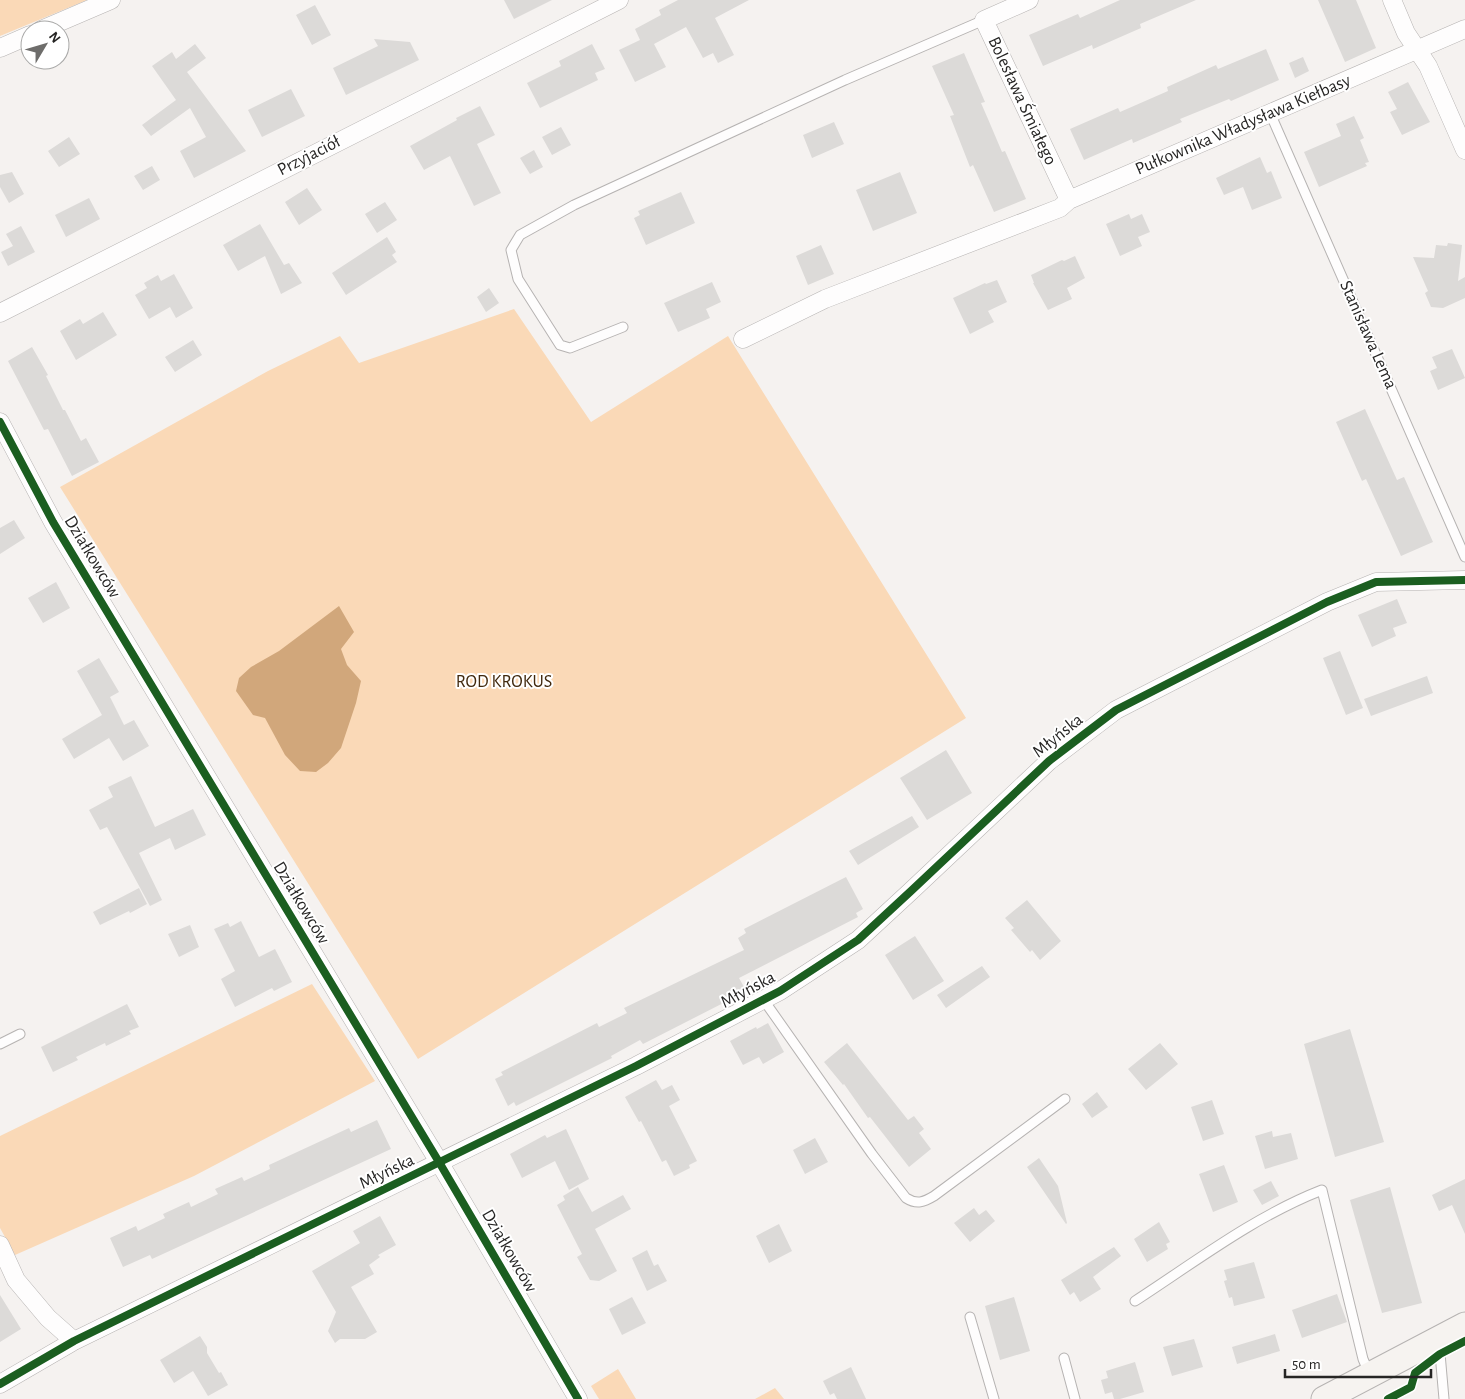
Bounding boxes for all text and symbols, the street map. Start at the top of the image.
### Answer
north arrow [20,20,70,70]
text: N [46,29,63,46]
street label: Bolesława Śmiałego [984,33,1062,168]
street label: Pułkownika Władysława Kiełbasy [1133,71,1354,179]
street label: Przyjaciół [275,132,344,179]
street label: Stanisława Lema [1336,278,1400,392]
street label: Działkowców [60,513,124,601]
park label: ROD KROKUS [456,673,552,691]
street label: Młyńska [1030,711,1086,761]
street label: Działkowców [269,859,333,947]
street label: Młyńska [718,968,778,1012]
street label: Młyńska [357,1151,417,1193]
street label: Działkowców [478,1206,540,1296]
scale bar [1285,1346,1431,1378]
text: 50 m [1292,1357,1321,1372]

